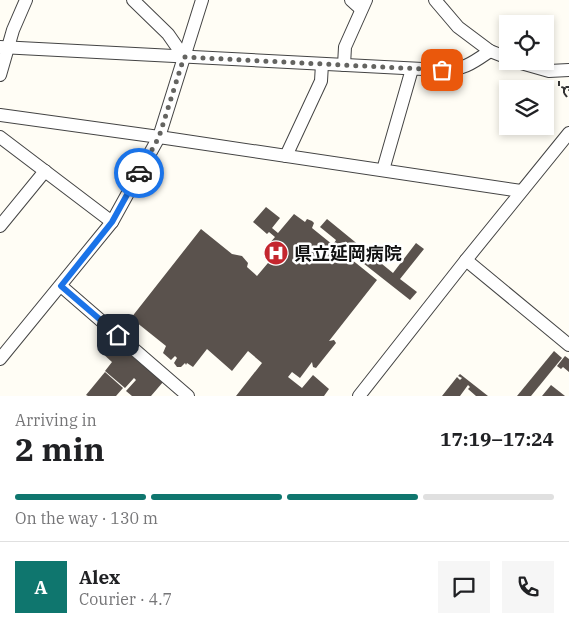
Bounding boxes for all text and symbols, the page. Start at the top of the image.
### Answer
map controls [499,15,554,135]
button: locate [499,15,554,70]
pin [421,49,463,91]
icon: bag [428,56,456,84]
button: layers [499,80,554,135]
courier [114,148,164,198]
icon: car [125,159,153,187]
hospital icon: 県立延岡病院 [263,240,289,266]
place label: 県立延岡病院 [294,242,402,265]
pin [97,314,139,356]
icon: home [104,321,132,349]
text: Arriving in [15,410,97,430]
text: 17:19–17:24 [440,427,554,451]
text: 2 min [15,428,105,470]
text: On the way · 130 m [15,508,158,528]
button: chat [438,561,490,613]
button: phone [502,561,554,613]
text: Alex [79,565,120,589]
text: A [34,575,48,599]
text: Courier · 4.7 [79,589,172,609]

